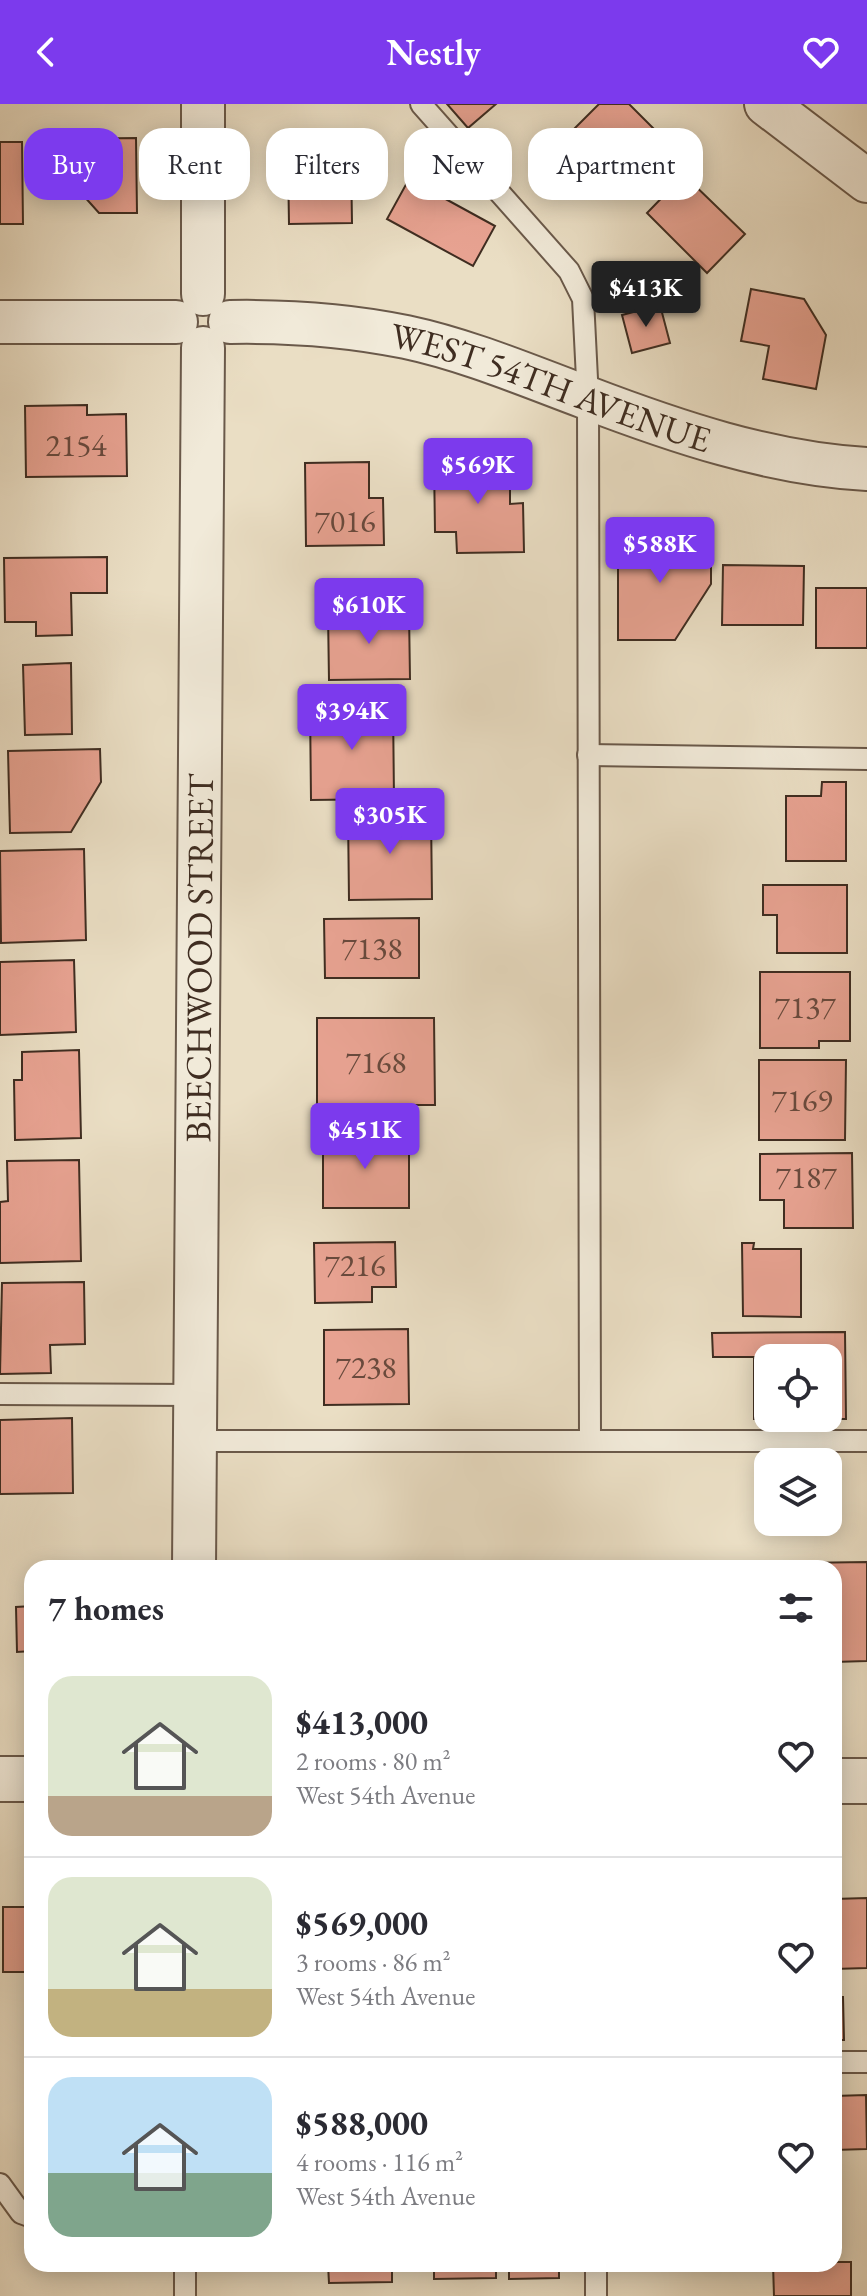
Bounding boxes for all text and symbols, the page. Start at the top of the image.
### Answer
text: Nestly [386,29,481,76]
icon: back [24,30,68,74]
icon: heart [799,30,843,74]
chip: Buy [24,128,123,200]
chip: Rent [139,128,250,200]
chip: Filters [266,128,388,200]
chip: New [404,128,512,200]
chip: Apartment [528,128,703,200]
pin: $413K [590,261,702,329]
text: $413K [609,270,683,304]
street label: WEST 54TH AVENUE [386,311,717,463]
house number: 2154 [45,424,107,466]
pin: $569K [422,438,534,506]
text: $569K [441,447,515,481]
house number: 7016 [314,500,376,542]
pin: $588K [604,517,716,585]
text: $588K [623,526,697,560]
pin: $610K [313,578,425,646]
text: $610K [332,587,406,621]
pin: $394K [296,684,408,752]
text: $394K [315,693,389,727]
street label: BEECHWOOD STREET [174,773,223,1143]
pin: $305K [334,788,446,856]
text: $305K [353,797,427,831]
house number: 7138 [341,927,403,969]
house number: 7137 [774,986,836,1028]
house number: 7168 [345,1041,407,1083]
house number: 7169 [771,1079,833,1121]
pin: $451K [309,1103,421,1171]
text: $451K [328,1112,402,1146]
house number: 7187 [775,1156,837,1198]
house number: 7216 [324,1244,386,1286]
map controls [754,1344,842,1536]
button: locate [754,1344,842,1432]
house number: 7238 [335,1346,397,1388]
button: layers [754,1448,842,1536]
text: 7 homes [48,1586,164,1630]
icon: filters [774,1586,818,1630]
text: $413,000 [296,1700,428,1744]
icon: home [112,1708,208,1804]
icon: heart [774,1734,818,1778]
text: 2 rooms · 80 m² [296,1744,451,1778]
text: West 54th Avenue [296,1778,475,1812]
text: $569,000 [296,1901,428,1945]
icon: home [112,1909,208,2005]
icon: heart [774,1935,818,1979]
text: 3 rooms · 86 m² [296,1945,451,1979]
text: West 54th Avenue [296,1979,475,2013]
text: $588,000 [296,2101,428,2145]
icon: home [112,2109,208,2205]
icon: heart [774,2135,818,2179]
text: 4 rooms · 116 m² [296,2145,463,2179]
text: West 54th Avenue [296,2179,475,2213]

